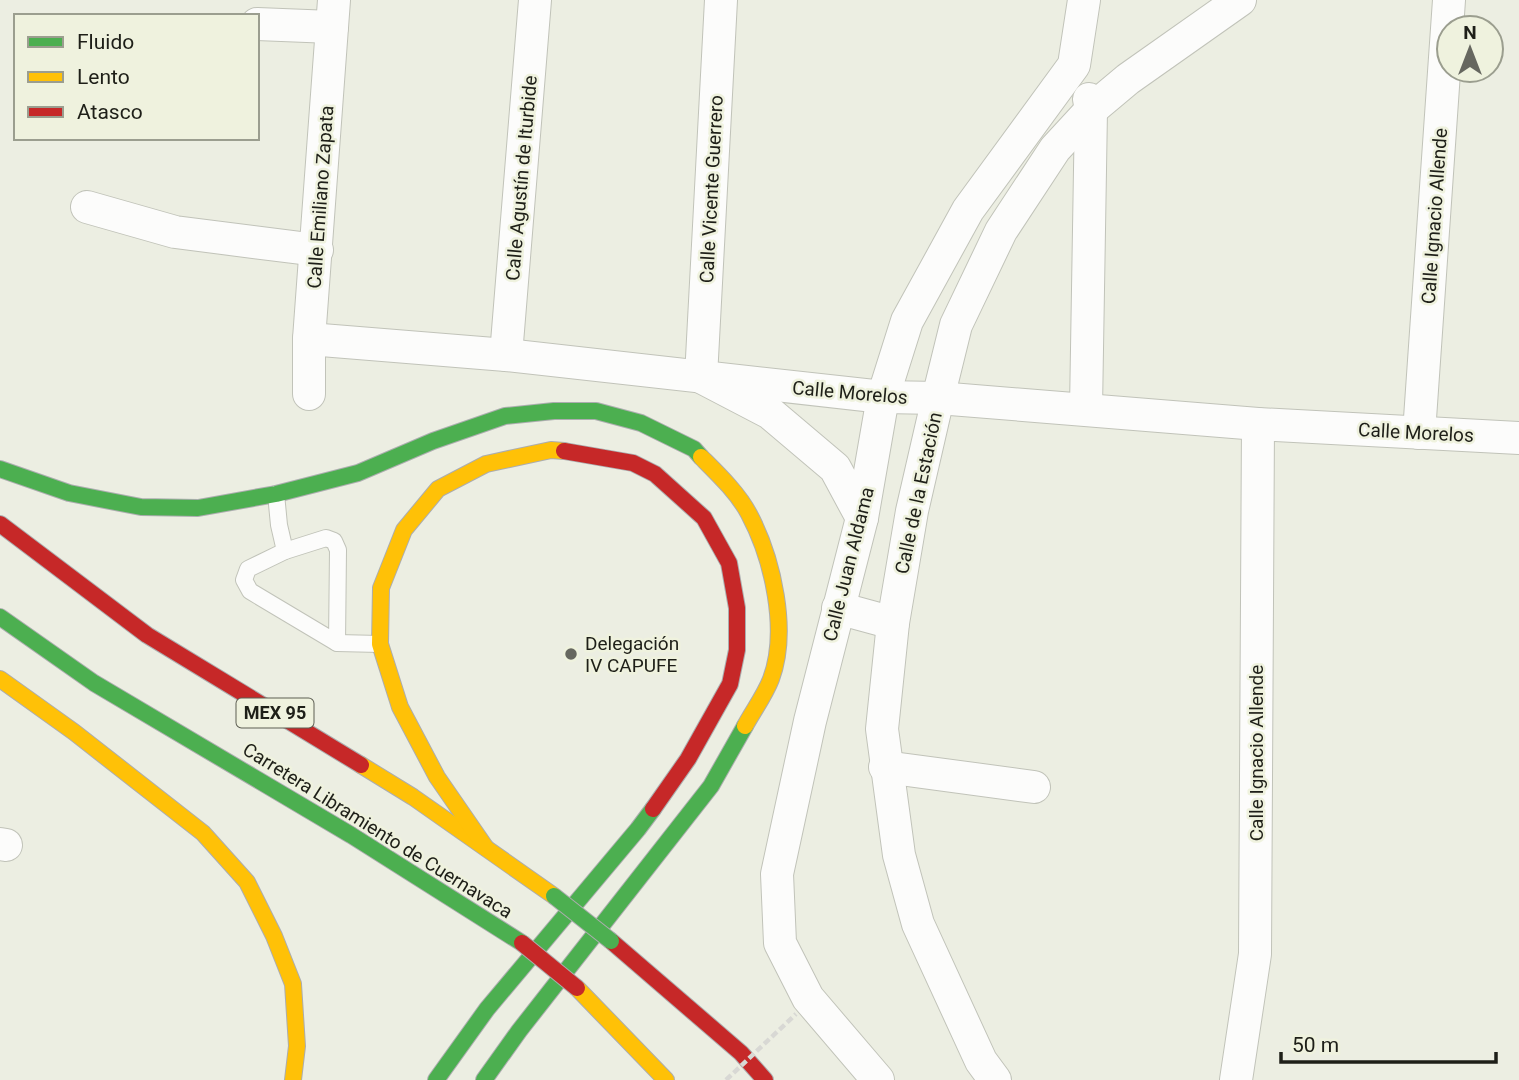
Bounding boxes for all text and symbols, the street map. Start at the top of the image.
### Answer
legend [14,14,259,140]
north arrow [1435,14,1505,84]
text: N [1463,21,1477,44]
text: Fluido [77,30,134,54]
text: Lento [77,65,130,89]
street label: Calle Agustín de Iturbide [501,74,542,282]
street label: Calle Vicente Guerrero [695,94,728,284]
text: Atasco [77,100,143,124]
street label: Calle Emiliano Zapata [303,105,338,289]
street label: Calle Ignacio Allende [1417,127,1452,305]
street label: Calle Morelos [791,376,909,409]
street label: Calle de la Estación [890,410,947,576]
street label: Calle Morelos [1358,418,1474,447]
street label: Calle Juan Aldama [818,485,879,644]
place label: Delegación IV CAPUFE [585,632,679,677]
marker: Delegación IV CAPUFE [563,646,579,662]
street label: Calle Ignacio Allende [1245,665,1268,841]
road number: MEX 95 [236,698,314,728]
street label: Carretera Libramiento de Cuernavaca [239,738,517,923]
scale bar [1281,1020,1496,1064]
text: 50 m [1292,1033,1339,1057]

